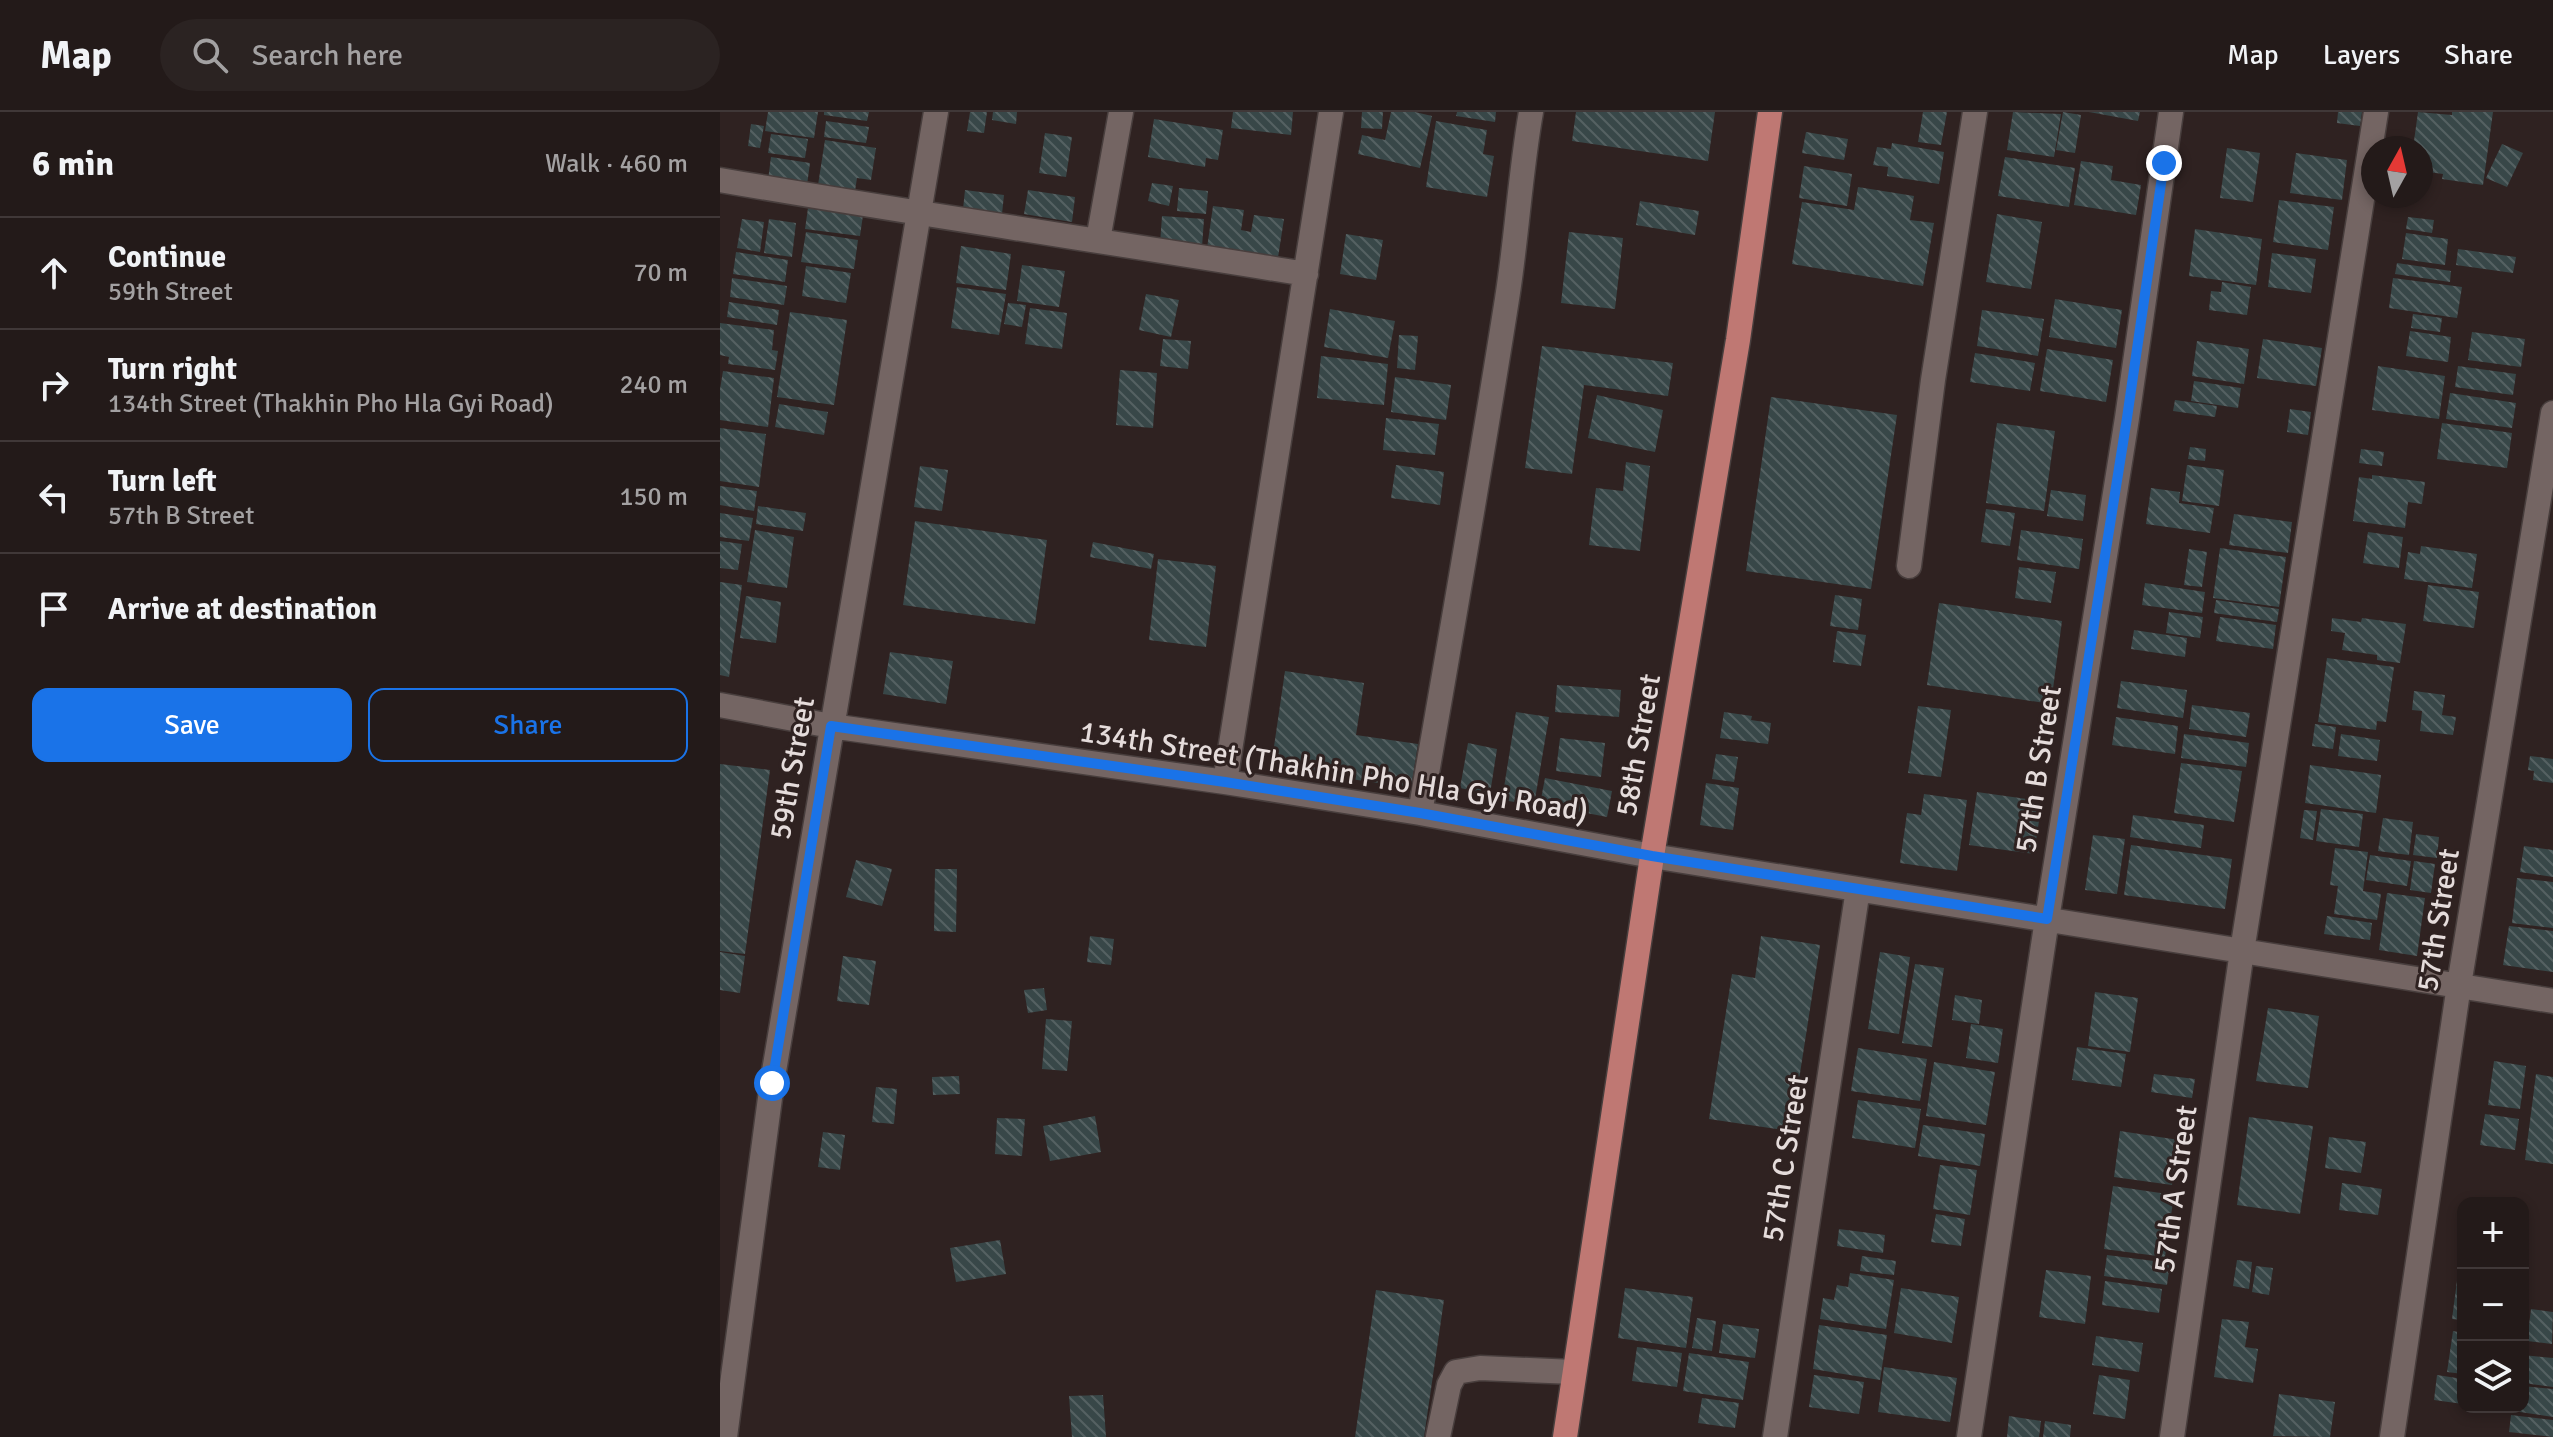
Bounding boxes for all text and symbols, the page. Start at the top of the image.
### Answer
search box [160,19,720,91]
text: Map [40,32,112,79]
icon: search [188,33,232,77]
text: Search here [252,37,403,74]
text: Map [2227,38,2279,72]
text: Layers [2323,38,2400,72]
text: Share [2444,38,2513,72]
north arrow [2361,136,2433,208]
text: 6 min [32,143,114,185]
route end [2146,145,2182,181]
text: Walk · 460 m [545,148,688,180]
text: Continue [108,239,226,276]
icon: ahead [32,251,76,295]
text: 70 m [633,257,688,289]
text: 59th Street [108,276,233,308]
text: Turn right [108,351,237,388]
icon: right [32,363,76,407]
text: 240 m [619,369,688,401]
text: 134th Street (Thakhin Pho Hla Gyi Road) [108,388,554,420]
text: Turn left [108,463,217,500]
icon: left [32,475,76,519]
text: 150 m [619,481,688,513]
text: 57th B Street [108,500,254,532]
icon: arrive [32,587,76,631]
text: Arrive at destination [108,591,377,628]
street label: 58th Street [1608,671,1669,819]
street label: 57th B Street [2007,683,2070,855]
button: Save [32,688,352,762]
button: Share [368,688,688,762]
street label: 59th Street [762,694,823,842]
street label: 134th Street (Thakhin Pho Hla Gyi Road) [1077,713,1591,830]
street label: 57th Street [2409,846,2468,994]
route start [754,1065,790,1101]
street label: 57th C Street [1754,1072,1817,1244]
street label: 57th A Street [2145,1103,2206,1275]
map controls [2457,1197,2529,1413]
button: + [2457,1197,2529,1269]
button: − [2457,1269,2529,1341]
button: layers [2457,1341,2529,1413]

